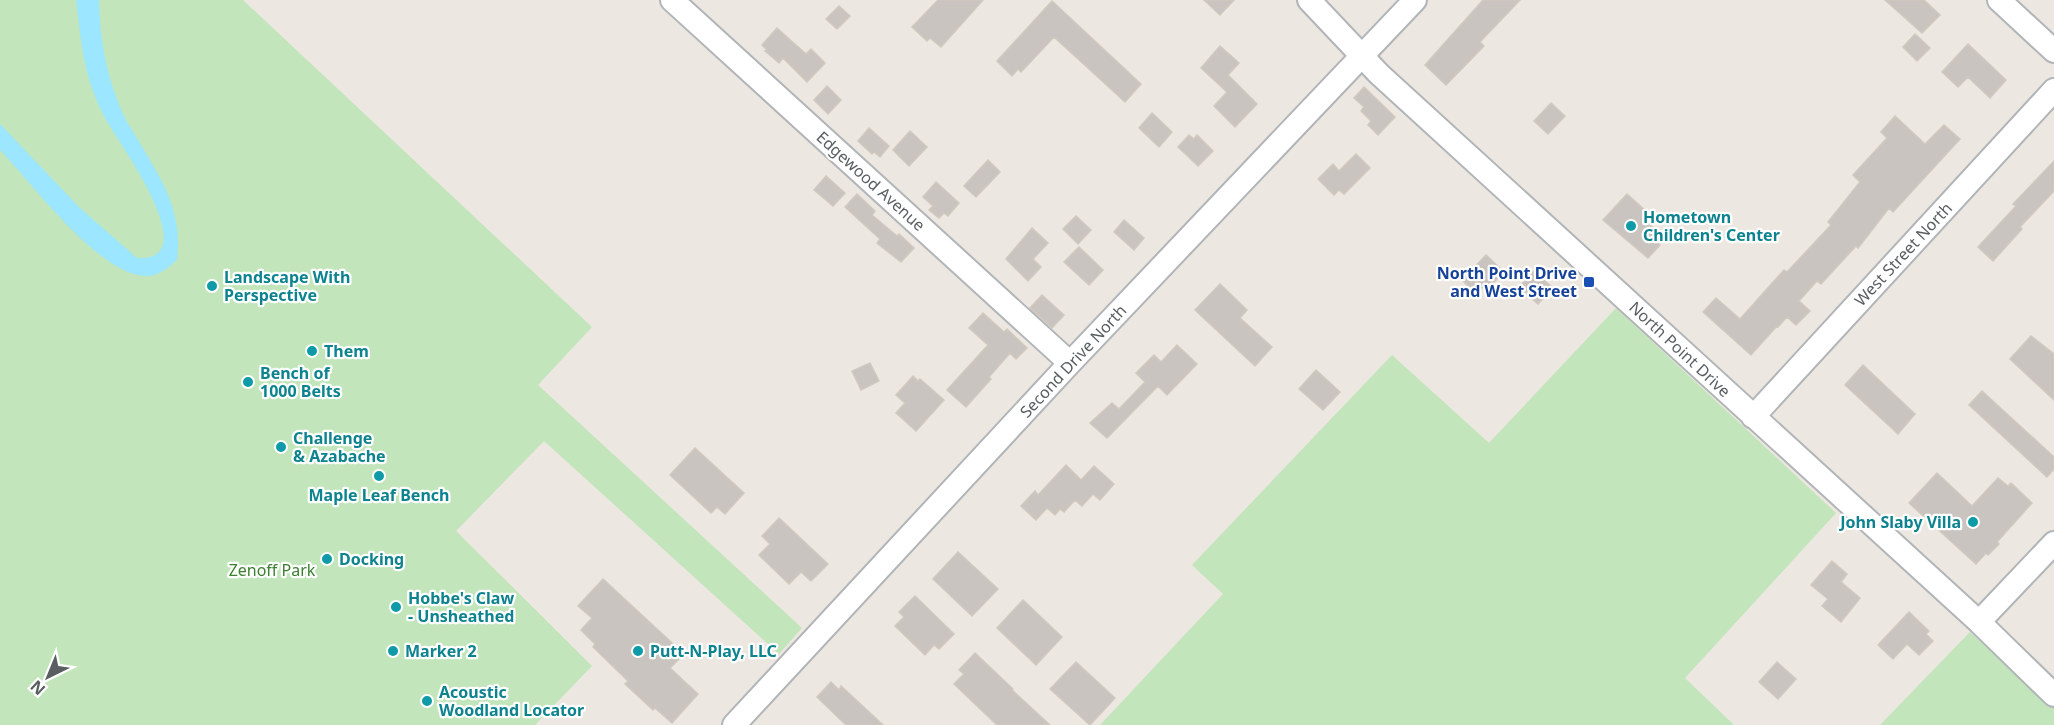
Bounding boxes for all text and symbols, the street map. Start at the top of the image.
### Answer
street label: Edgewood Avenue [812,126,930,236]
street label: West Street North [1849,197,1957,311]
place label: Hometown Children's Center [1643,206,1780,246]
marker: Hometown Children's Center [1624,219,1638,233]
place label: North Point Drive and West Street [1437,262,1577,302]
place label: Landscape With Perspective [224,266,350,306]
marker: North Point Drive and West Street [1582,275,1596,289]
marker: Landscape With Perspective [205,279,219,293]
street label: North Point Drive [1625,296,1735,402]
street label: Second Drive North [1015,300,1131,422]
place label: Them [324,340,369,362]
marker: Them [305,344,319,358]
place label: Bench of 1000 Belts [260,362,341,402]
marker: Bench of 1000 Belts [241,375,255,389]
place label: Challenge & Azabache [293,427,386,467]
marker: Challenge & Azabache [274,440,288,454]
marker: Maple Leaf Bench [372,469,386,483]
place label: Maple Leaf Bench [309,484,449,506]
place label: John Slaby Villa [1838,511,1961,533]
marker: John Slaby Villa [1966,515,1980,529]
place label: Docking [339,548,404,570]
marker: Docking [320,552,334,566]
park label: Zenoff Park [229,559,316,581]
place label: Hobbe's Claw - Unsheathed [408,587,514,627]
marker: Hobbe's Claw - Unsheathed [389,600,403,614]
place label: Marker 2 [405,640,477,662]
place label: Putt-N-Play, LLC [650,640,777,662]
marker: Marker 2 [386,644,400,658]
marker: Putt-N-Play, LLC [631,644,645,658]
north arrow [18,647,78,707]
text: N [26,675,50,700]
place label: Acoustic Woodland Locator [439,681,584,721]
marker: Acoustic Woodland Locator [420,694,434,708]

